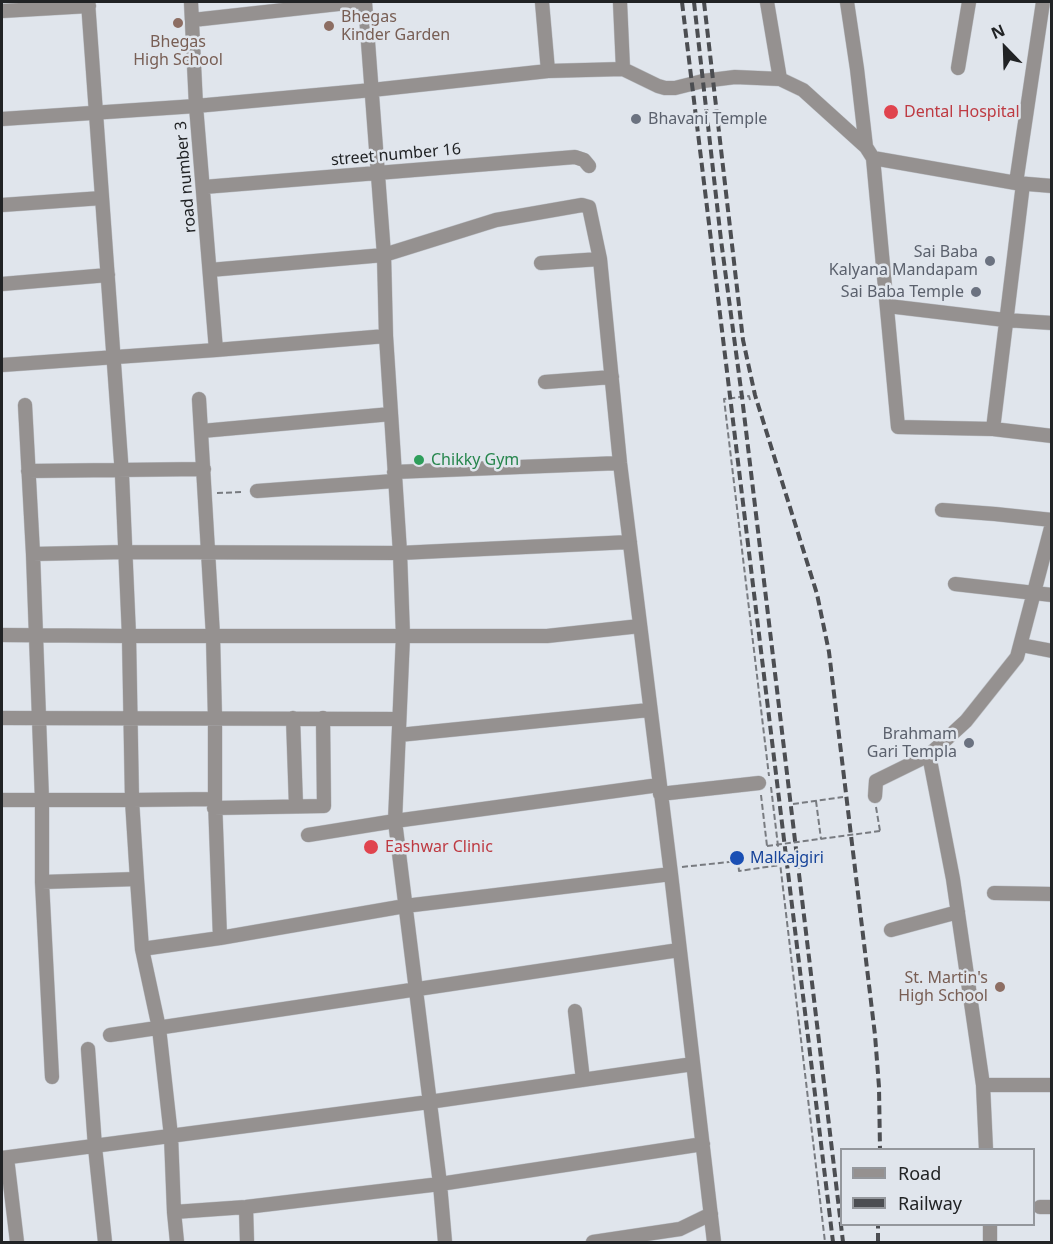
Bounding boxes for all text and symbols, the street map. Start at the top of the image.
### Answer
place label: Bhegas Kinder Garden [341,7,450,45]
marker: Bhegas High School [171,16,185,30]
north arrow [975,18,1035,78]
marker: Bhegas Kinder Garden [322,19,336,33]
text: N [988,19,1008,44]
place label: Bhegas High School [133,32,223,70]
place label: Dental Hospital [904,102,1020,122]
marker: Dental Hospital [882,103,900,121]
place label: Bhavani Temple [648,109,767,129]
marker: Bhavani Temple [629,112,643,126]
street label: road number 3 [172,120,200,234]
street label: street number 16 [330,140,462,170]
place label: Sai Baba Kalyana Mandapam [829,242,978,280]
marker: Sai Baba Kalyana Mandapam [983,254,997,268]
place label: Sai Baba Temple [841,282,964,302]
marker: Sai Baba Temple [969,285,983,299]
place label: Chikky Gym [431,450,519,470]
marker: Chikky Gym [412,453,426,467]
place label: Brahmam Gari Templa [867,724,957,762]
marker: Brahmam Gari Templa [962,736,976,750]
place label: Eashwar Clinic [385,837,493,857]
marker: Eashwar Clinic [362,838,380,856]
place label: Malkajgiri [750,848,824,868]
marker: Malkajgiri [728,849,746,867]
place label: St. Martin's High School [898,968,988,1006]
marker: St. Martin's High School [993,980,1007,994]
legend [840,1148,1035,1226]
text: Road [898,1161,941,1185]
text: Railway [898,1191,962,1215]

